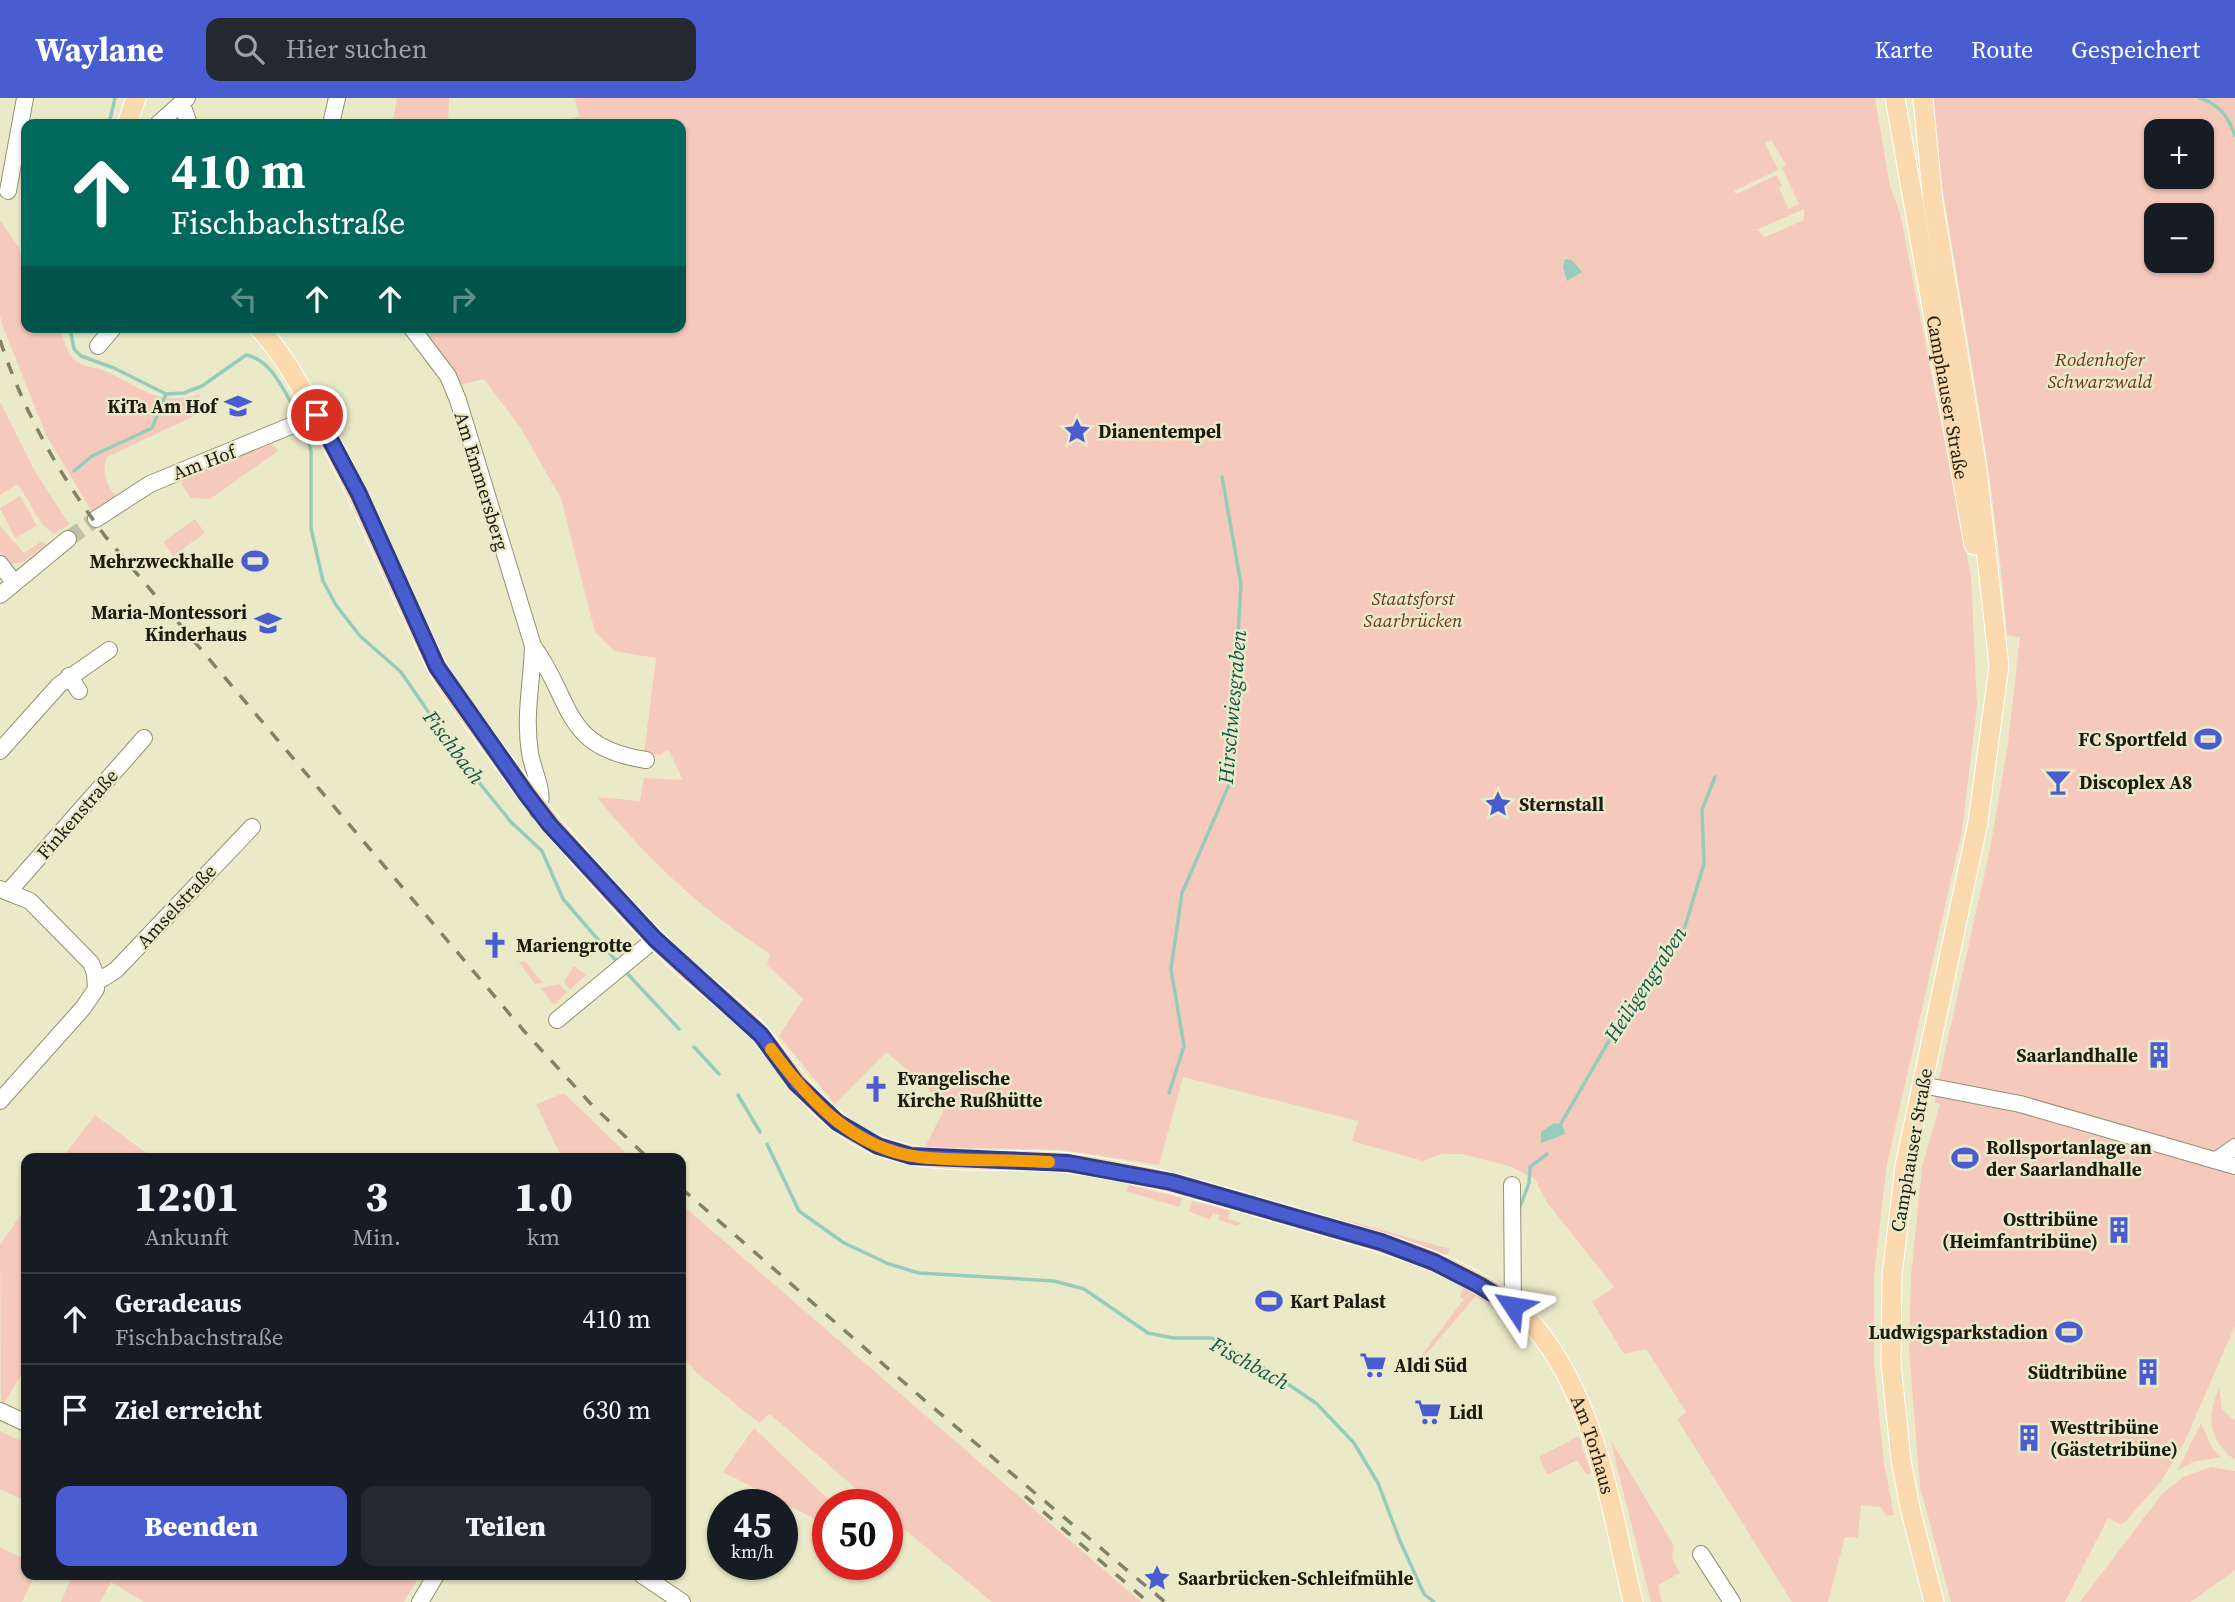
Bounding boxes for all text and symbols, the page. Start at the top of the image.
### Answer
search box [206,18,696,81]
text: Waylane [35,27,164,72]
icon: search [230,30,268,68]
text: Hier suchen [286,31,428,67]
text: Karte [1874,33,1933,66]
text: Route [1971,33,2033,66]
text: Gespeichert [2071,33,2200,66]
map controls [2144,119,2214,273]
button: + [2144,119,2214,189]
text: 410 m [171,137,306,204]
icon: ahead [56,147,147,238]
text: Fischbachstraße [171,201,405,245]
button: − [2144,203,2214,273]
icon: left [225,280,263,318]
icon: ahead [298,280,336,318]
icon: ahead [371,280,409,318]
icon: right [444,280,482,318]
street label: Camphauser Straße [1921,313,1975,481]
park label: Rodenhofer Schwarzwald [2047,346,2153,394]
pin [287,385,347,445]
school or university icon: KiTa Am Hof [223,391,253,421]
place label: KiTa Am Hof [107,393,219,419]
icon: arrive [298,396,336,434]
street label: Am Emmersberg [449,408,515,554]
place icon: Dianentempel [1062,416,1092,446]
place label: Dianentempel [1098,418,1222,444]
street label: Am Hof [169,437,242,486]
sports icon: Mehrzweckhalle [240,546,270,576]
place label: Mehrzweckhalle [90,548,234,574]
park label: Staatsforst Saarbrücken [1364,585,1463,633]
place label: Maria-Montessori Kinderhaus [91,599,247,647]
school or university icon: Maria-Montessori Kinderhaus [253,608,283,638]
water label: Hirschwiesgraben [1211,629,1253,786]
water label: Fischbach [416,703,492,791]
sports icon: FC Sportfeld [2193,724,2223,754]
place label: FC Sportfeld [2078,726,2187,752]
street label: Finkenstraße [30,763,124,865]
bar icon: Discoplex A8 [2043,767,2073,797]
place label: Discoplex A8 [2079,769,2192,795]
place icon: Sternstall [1483,789,1513,819]
place label: Sternstall [1519,791,1604,817]
street label: Amselstraße [130,858,222,954]
water label: Heiligengraben [1596,920,1693,1048]
church icon: Mariengrotte [480,930,510,960]
place label: Mariengrotte [516,932,632,958]
building icon: Saarlandhalle [2144,1040,2174,1070]
place label: Saarlandhalle [2016,1042,2138,1068]
place label: Evangelische Kirche Rußhütte [897,1065,1043,1113]
street label: Camphauser Straße [1884,1066,1938,1234]
church icon: Evangelische Kirche Rußhütte [861,1074,891,1104]
place label: Rollsportanlage an der Saarlandhalle [1986,1134,2152,1182]
sports icon: Rollsportanlage an der Saarlandhalle [1950,1143,1980,1173]
text: 12:01 [134,1167,239,1225]
text: 3 [365,1167,388,1225]
text: 1.0 [514,1167,573,1225]
place label: Osttribüne (Heimfantribüne) [1942,1206,2098,1254]
building icon: Osttribüne (Heimfantribüne) [2104,1215,2134,1245]
text: Ankunft [145,1221,229,1253]
text: Min. [352,1221,401,1253]
text: km [527,1221,560,1253]
position arrow [1476,1269,1550,1343]
text: Geradeaus [115,1285,242,1321]
sports icon: Kart Palast [1254,1286,1284,1316]
place label: Kart Palast [1290,1288,1386,1314]
icon: ahead [56,1300,94,1338]
text: 410 m [583,1301,651,1337]
sports icon: Ludwigsparkstadion [2054,1317,2084,1347]
place label: Ludwigsparkstadion [1868,1319,2048,1345]
text: Fischbachstraße [115,1321,283,1353]
water label: Fischbach [1205,1329,1295,1397]
supermarket icon: Aldi Süd [1358,1350,1388,1380]
place label: Aldi Süd [1394,1352,1467,1378]
building icon: Südtribüne [2133,1357,2163,1387]
place label: Südtribüne [2028,1359,2127,1385]
icon: arrive [56,1391,94,1429]
street label: Am Torhaus [1565,1391,1621,1497]
text: Ziel erreicht [115,1392,262,1428]
text: 630 m [583,1392,651,1428]
supermarket icon: Lidl [1413,1397,1443,1427]
place label: Lidl [1449,1399,1483,1425]
place label: Westtribüne (Gästetribüne) [2050,1414,2178,1462]
building icon: Westtribüne (Gästetribüne) [2014,1423,2044,1453]
button: Beenden [56,1486,347,1566]
button: Teilen [361,1486,651,1566]
speed limit sign: 50 [812,1489,903,1580]
text: 45 [734,1501,771,1549]
text: km/h [731,1539,774,1564]
place icon: Saarbrücken-Schleifmühle [1142,1563,1172,1593]
place label: Saarbrücken-Schleifmühle [1178,1565,1414,1591]

